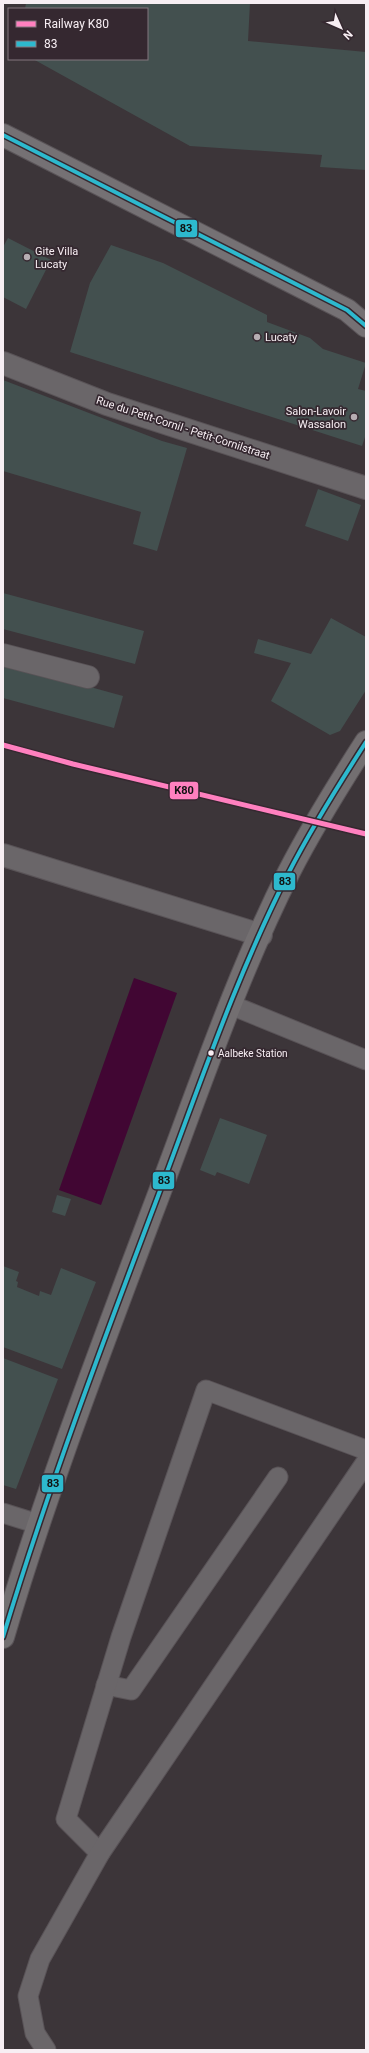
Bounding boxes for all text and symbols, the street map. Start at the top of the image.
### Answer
legend [8,8,148,60]
north arrow [321,8,361,48]
text: Railway K80 [44,17,109,31]
text: N [340,27,355,42]
text: 83 [44,37,58,51]
line badge: 83 [175,219,198,238]
text: 83 [180,222,192,235]
place label: Gite Villa Lucaty [35,245,78,271]
marker: Gite Villa Lucaty [22,252,32,262]
place label: Lucaty [265,331,298,344]
marker: Lucaty [252,332,262,342]
street label: Rue du Petit-Cornil - Petit-Cornilstraat [95,394,272,462]
place label: Salon-Lavoir Wassalon [286,405,346,431]
marker: Salon-Lavoir Wassalon [349,412,359,422]
line badge: K80 [169,781,199,800]
text: K80 [174,784,194,797]
line badge: 83 [273,872,296,891]
text: 83 [279,875,291,888]
marker: Aalbeke Station [206,1048,216,1058]
place label: Aalbeke Station [218,1048,288,1059]
line badge: 83 [152,1171,175,1190]
text: 83 [158,1174,170,1187]
line badge: 83 [41,1474,64,1493]
text: 83 [47,1477,59,1490]

